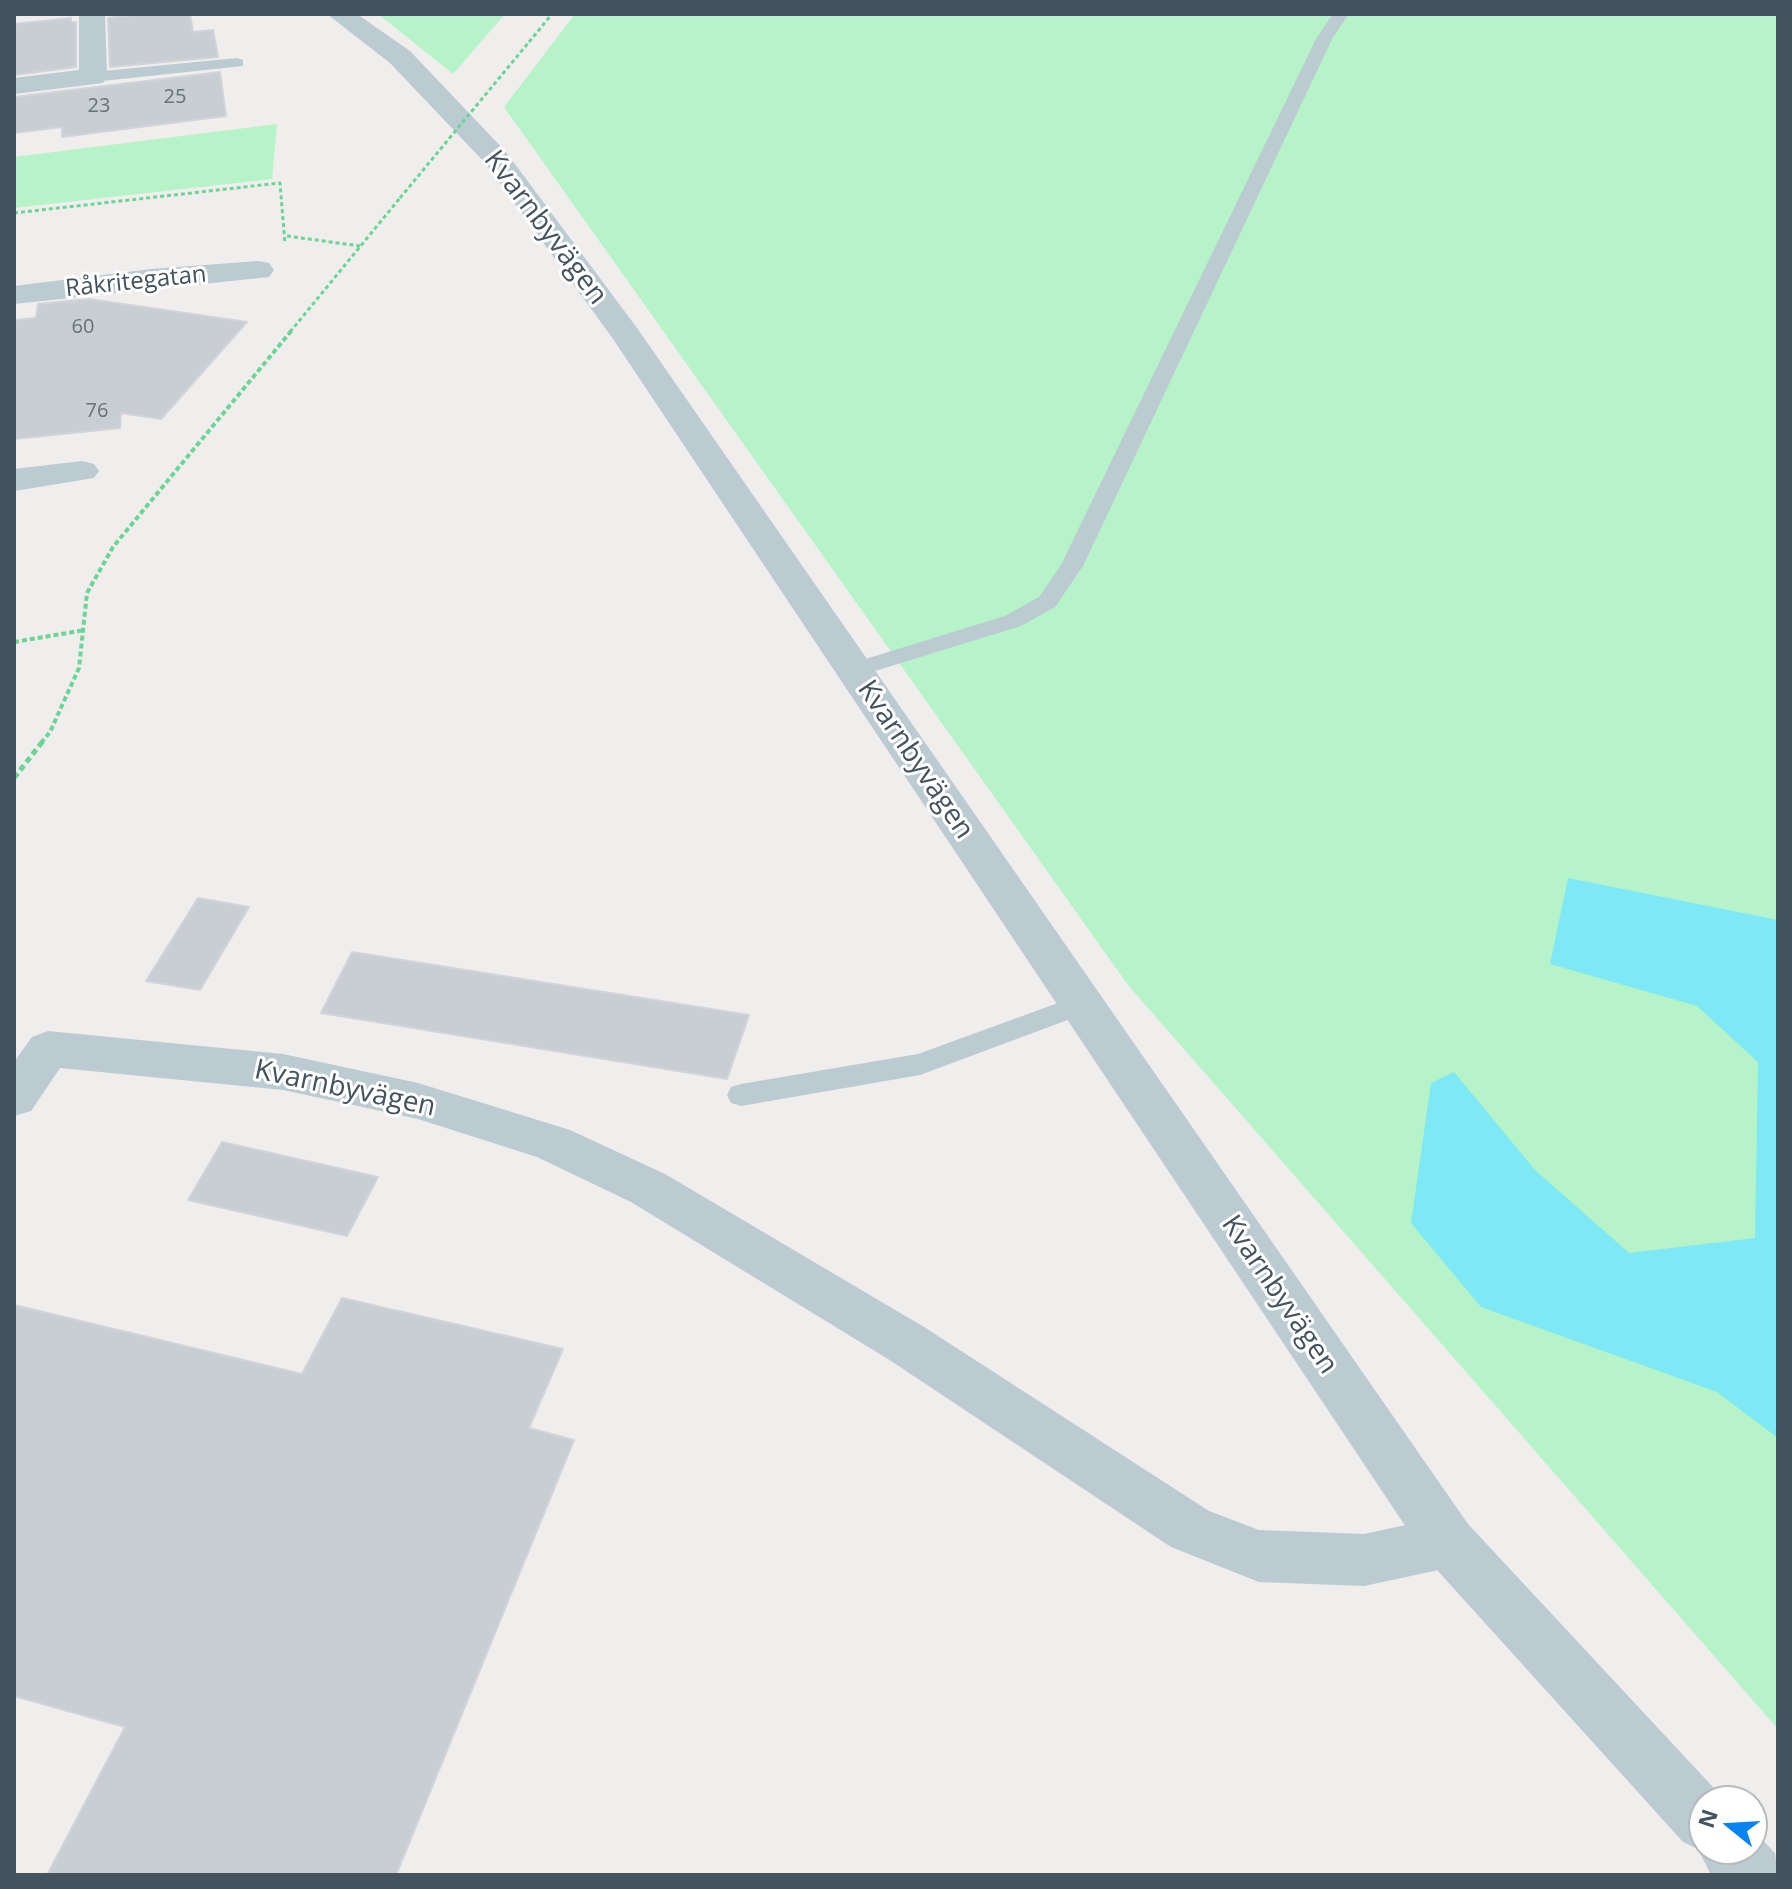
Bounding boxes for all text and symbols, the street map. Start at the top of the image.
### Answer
house number: 25 [164,85,186,109]
house number: 23 [88,94,110,118]
street label: Kvarnbyvägen [476,144,614,312]
street label: Råkritegatan [64,260,208,304]
house number: 60 [72,315,94,339]
house number: 76 [86,399,108,423]
street label: Kvarnbyvägen [850,674,980,846]
street label: Kvarnbyvägen [251,1053,439,1125]
street label: Kvarnbyvägen [1214,1209,1344,1381]
north arrow [1688,1785,1768,1865]
text: N [1690,1805,1724,1831]

